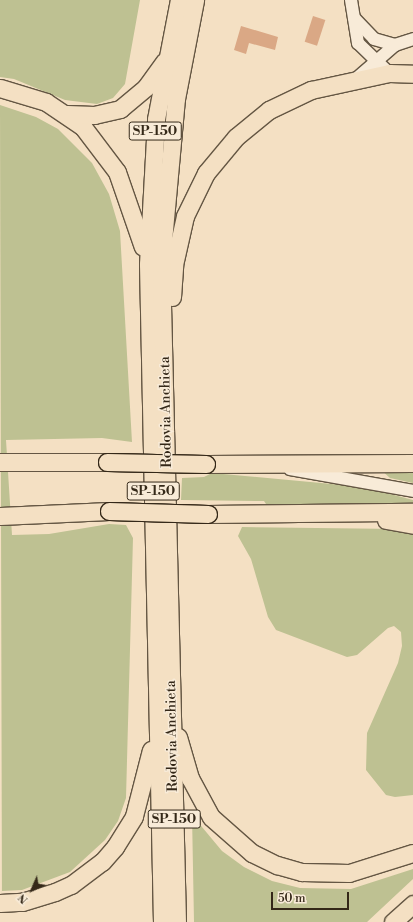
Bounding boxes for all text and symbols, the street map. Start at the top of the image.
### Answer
road number: SP-150 [128,120,182,142]
street label: Rodovia Anchieta [157,356,175,468]
road number: SP-150 [126,480,180,502]
street label: Rodovia Anchieta [163,680,181,792]
road number: SP-150 [147,808,201,830]
north arrow [12,870,52,910]
scale bar [273,884,351,910]
text: N [15,890,32,907]
text: 50 m [278,891,306,906]

